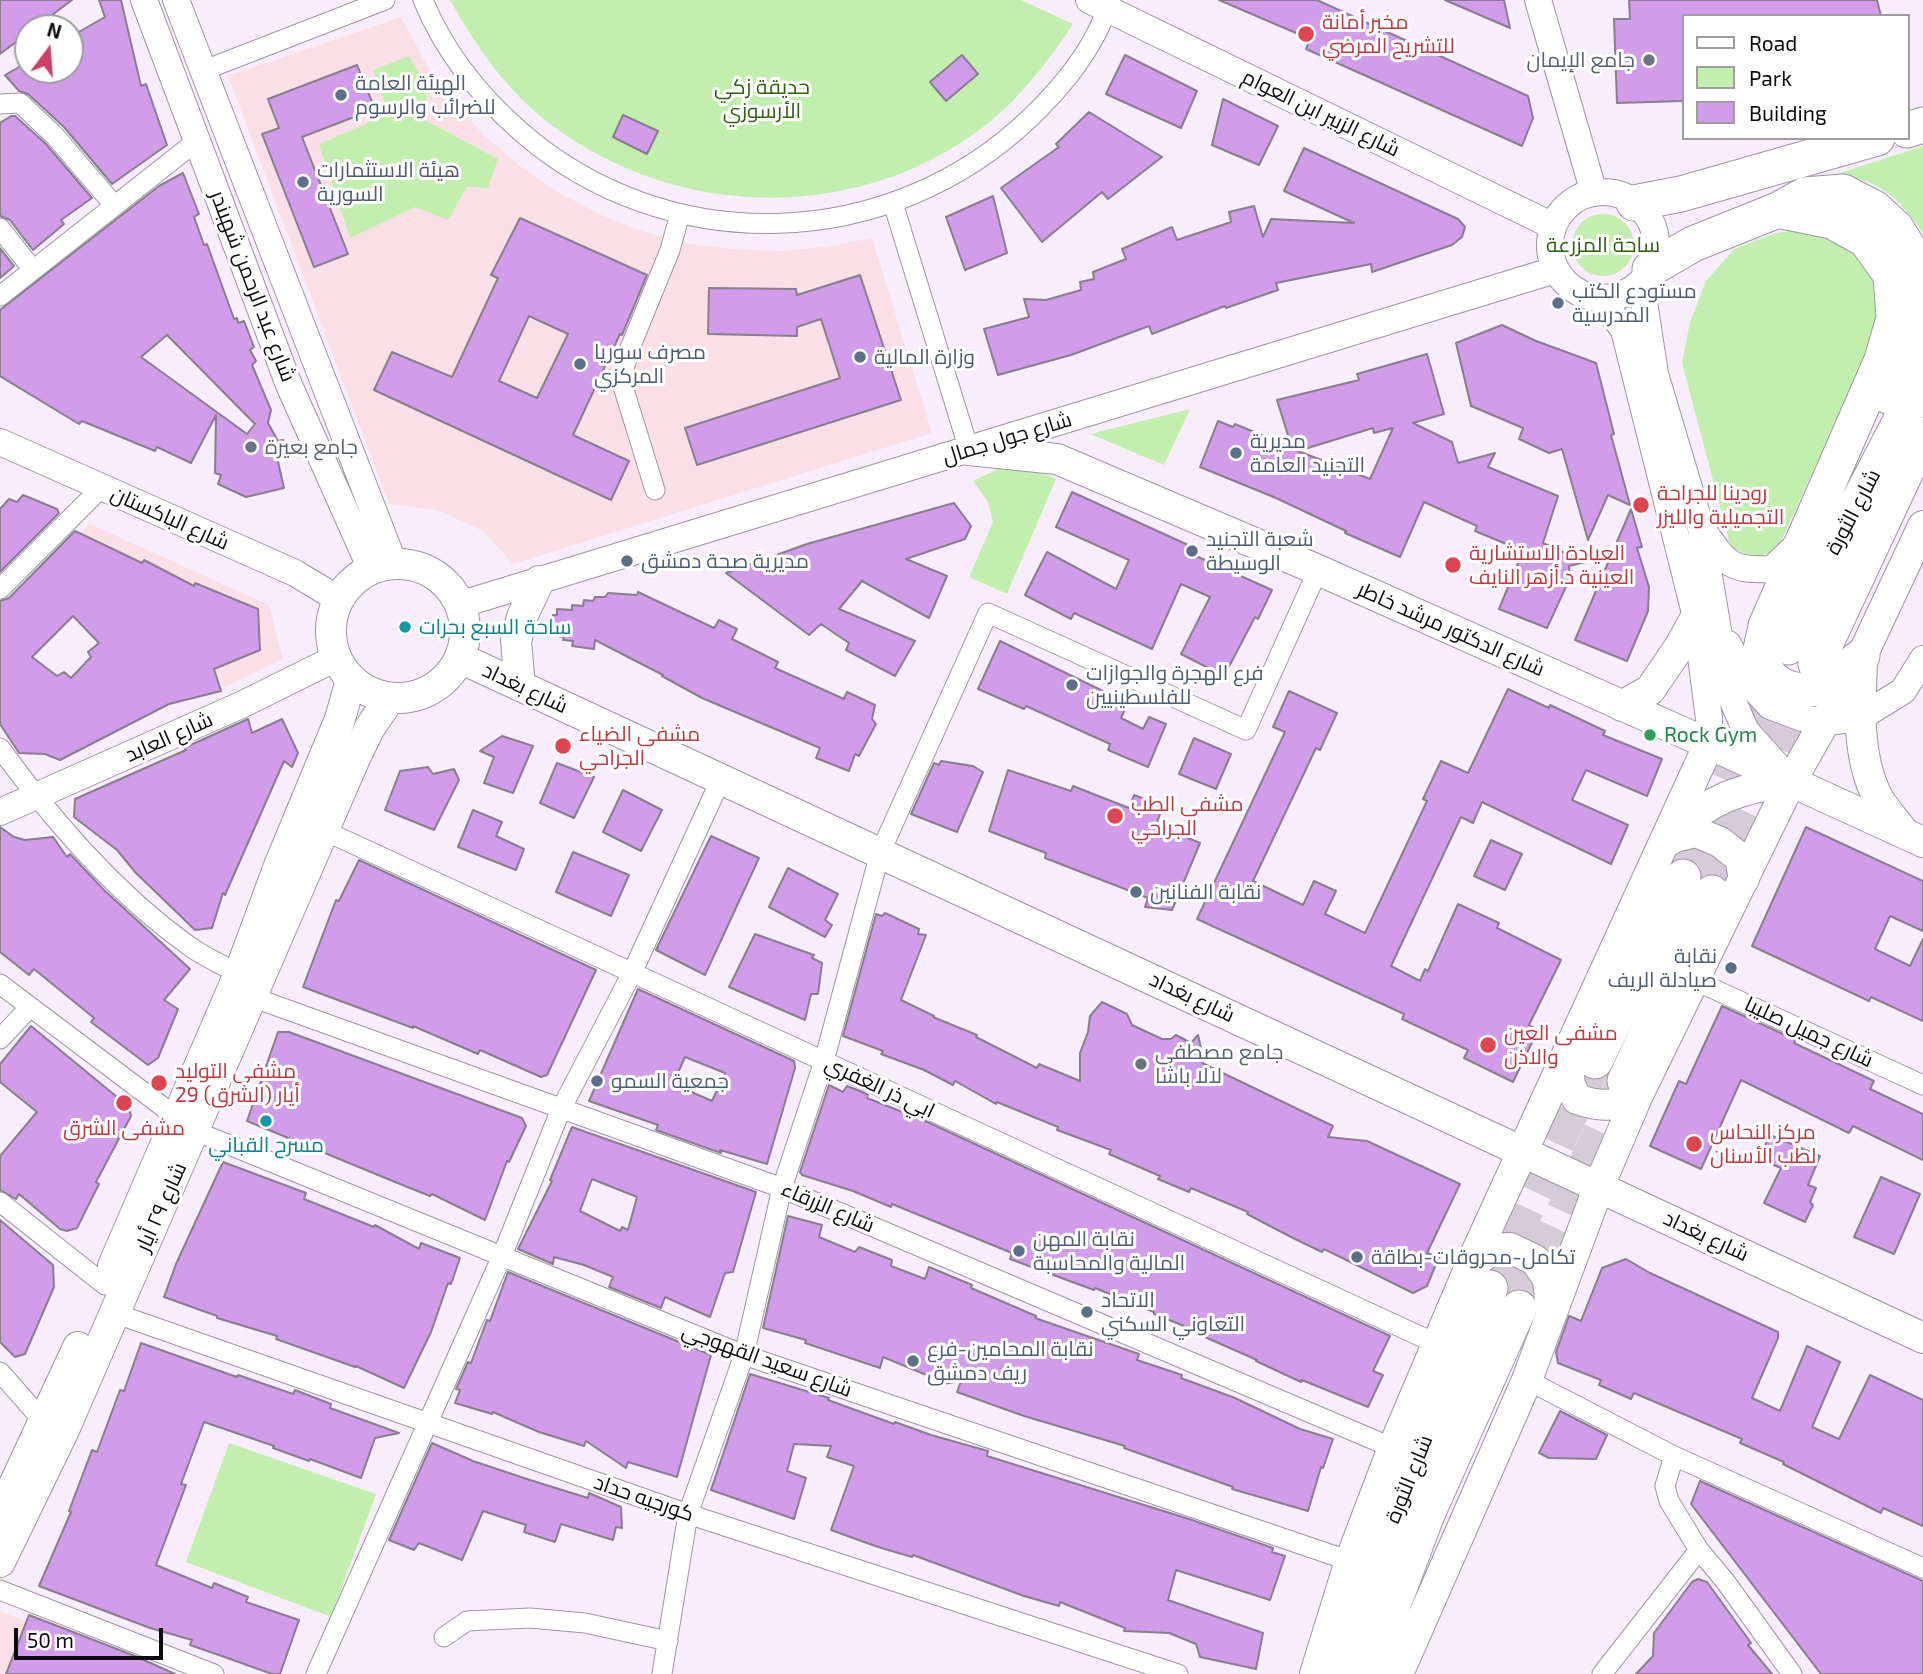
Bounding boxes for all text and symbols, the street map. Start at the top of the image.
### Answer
place label: مخبر أمانة للتشريح المرضي [1322,9,1455,59]
north arrow [14,14,84,84]
legend [1682,14,1909,140]
text: N [45,17,64,43]
marker: مخبر أمانة للتشريح المرضي [1296,24,1316,44]
text: Road [1749,30,1797,55]
place label: جامع الإيمان [1527,47,1635,73]
marker: جامع الإيمان [1641,52,1657,68]
street label: شارع الزبير ابن العوام [1238,64,1404,162]
text: Park [1749,65,1792,90]
place label: الهيئة العامة للضرائب والرسوم [355,70,496,120]
park label: حديقة زكي الأرسوزي [714,74,810,124]
marker: الهيئة العامة للضرائب والرسوم [333,87,349,103]
text: Building [1749,100,1827,125]
place label: هيئة الاستثمارات السورية [317,157,460,207]
marker: هيئة الاستثمارات السورية [295,174,311,190]
street label: شارع عبد الرحمن شهبندر [205,187,301,385]
park label: ساحة المزرعة [1546,232,1660,258]
place label: مستودع الكتب المدرسية [1572,278,1697,328]
marker: مستودع الكتب المدرسية [1550,295,1566,311]
place label: مصرف سوريا المركزي [594,339,706,389]
place label: وزارة المالية [874,344,975,370]
marker: وزارة المالية [852,349,868,365]
marker: مصرف سوريا المركزي [572,356,588,372]
street label: شارع جول جمال [939,406,1075,470]
place label: مديرية التجنيد العامة [1250,428,1365,478]
place label: جامع بعيرة [265,434,358,460]
marker: جامع بعيرة [243,439,259,455]
marker: مديرية التجنيد العامة [1228,445,1244,461]
street label: شارع الثورة [1820,465,1886,559]
place label: رودينا للجراحة التجميلية والليزر [1657,480,1784,530]
street label: شارع الباكستان [107,481,233,555]
marker: رودينا للجراحة التجميلية والليزر [1631,495,1651,515]
place label: شعبة التجنيد الوسيطة [1206,526,1314,576]
place label: العيادة الاستشارية العينية د.أزهر النايف [1469,540,1635,590]
marker: شعبة التجنيد الوسيطة [1184,543,1200,559]
place label: مديرية صحة دمشق [641,548,809,574]
marker: مديرية صحة دمشق [619,553,635,569]
marker: العيادة الاستشارية العينية د.أزهر النايف [1443,555,1463,575]
street label: شارع الدكتور مرشد خاطر [1353,576,1549,682]
place label: ساحة السبع بحرات [419,614,571,640]
marker: ساحة السبع بحرات [397,619,413,635]
street label: شارع بغداد [478,657,572,719]
place label: فرع الهجرة والجوازات للفلسطينيين [1086,660,1264,710]
marker: فرع الهجرة والجوازات للفلسطينيين [1064,677,1080,693]
street label: شارع العابد [121,707,217,767]
place label: مشفى الضياء الجراحي [579,721,700,771]
place label: Rock Gym [1664,722,1757,748]
marker: Rock Gym [1642,727,1658,743]
marker: مشفى الضياء الجراحي [553,736,573,756]
place label: مشفى الطب الجراحي [1131,791,1244,841]
marker: مشفى الطب الجراحي [1105,806,1125,826]
place label: نقابة الفنانين [1150,879,1261,905]
marker: نقابة الفنانين [1128,884,1144,900]
place label: نقابة صيادلة الريف [1608,943,1717,993]
marker: نقابة صيادلة الريف [1723,960,1739,976]
street label: شارع بغداد [1145,966,1239,1028]
street label: شارع جميل صليبا [1741,991,1877,1073]
place label: مشفى العين والاذن [1504,1020,1618,1070]
marker: مشفى العين والاذن [1478,1035,1498,1055]
place label: جامع مصطفى لالا باشا [1155,1039,1283,1089]
street label: ابي ذر الغفري [821,1051,939,1123]
marker: جامع مصطفى لالا باشا [1133,1056,1149,1072]
place label: مشفى التوليد 29 أيار (الشرق) [175,1058,300,1108]
place label: جمعية السمو [611,1068,729,1094]
marker: مشفى التوليد 29 أيار (الشرق) [149,1073,169,1093]
marker: جمعية السمو [589,1073,605,1089]
marker: مشفى الشرق [114,1093,134,1113]
marker: مسرح القباني [258,1113,274,1129]
place label: مشفى الشرق [63,1115,185,1141]
place label: مركز النحاس لطب الأسنان [1710,1119,1816,1169]
place label: مسرح القباني [208,1132,324,1158]
marker: مركز النحاس لطب الأسنان [1684,1134,1704,1154]
street label: شارع ٢٩ أيار [130,1158,192,1256]
street label: شارع الزرقاء [778,1176,878,1238]
street label: شارع بغداد [1659,1205,1753,1267]
place label: نقابة المهن المالية والمحاسبة [1033,1226,1185,1276]
marker: نقابة المهن المالية والمحاسبة [1011,1243,1027,1259]
place label: تكامل-محروقات-بطاقة [1371,1244,1575,1270]
marker: تكامل-محروقات-بطاقة [1349,1249,1365,1265]
place label: الاتحاد التعاوني السكني [1101,1287,1245,1337]
marker: الاتحاد التعاوني السكني [1079,1304,1095,1320]
street label: شارع سعيد القهوجي [678,1318,856,1402]
place label: نقابة المحامين-فرع ريف دمشق [927,1336,1094,1386]
marker: نقابة المحامين-فرع ريف دمشق [905,1353,921,1369]
street label: شارع الثورة [1380,1431,1438,1527]
street label: كورجيه حداد [591,1469,697,1527]
scale bar [18,1614,166,1658]
text: 50 m [27,1627,74,1652]

